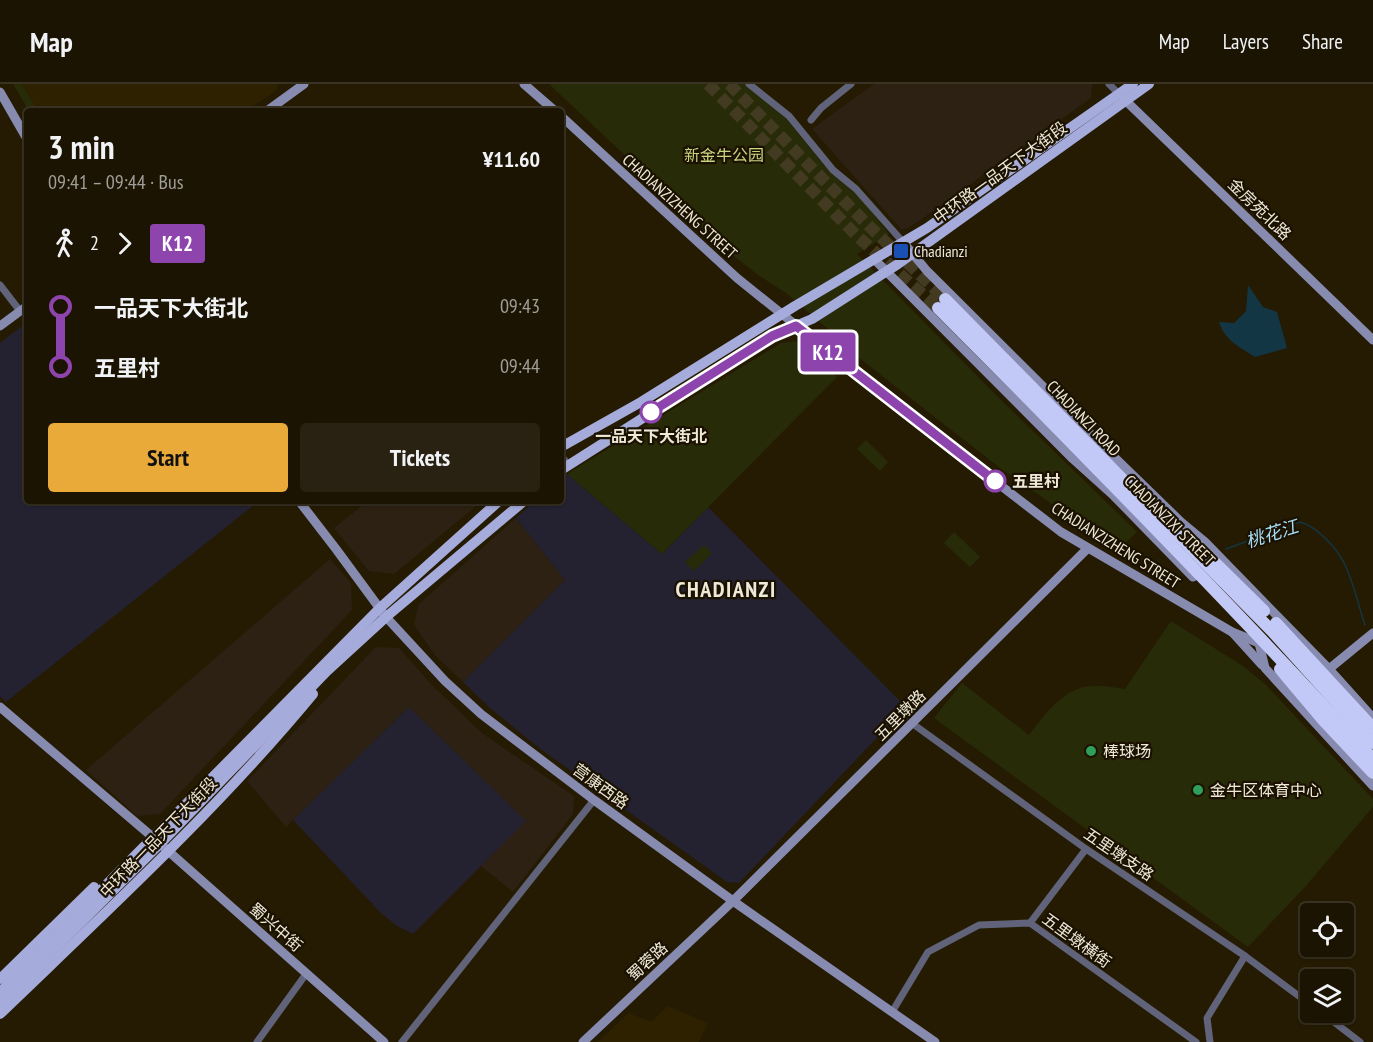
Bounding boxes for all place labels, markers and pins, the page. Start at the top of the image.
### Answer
place label: Chadianzi [914,241,968,261]
marker: Chadianzi [892,242,910,260]
marker: 一品天下大街北 [640,401,662,423]
place label: 一品天下大街北 [595,426,707,446]
marker: 五里村 [984,470,1006,492]
place label: 五里村 [1012,471,1060,491]
place label: 棒球场 [1103,741,1151,761]
marker: 棒球场 [1084,744,1098,758]
place label: 金牛区体育中心 [1210,780,1322,800]
marker: 金牛区体育中心 [1191,783,1205,797]

